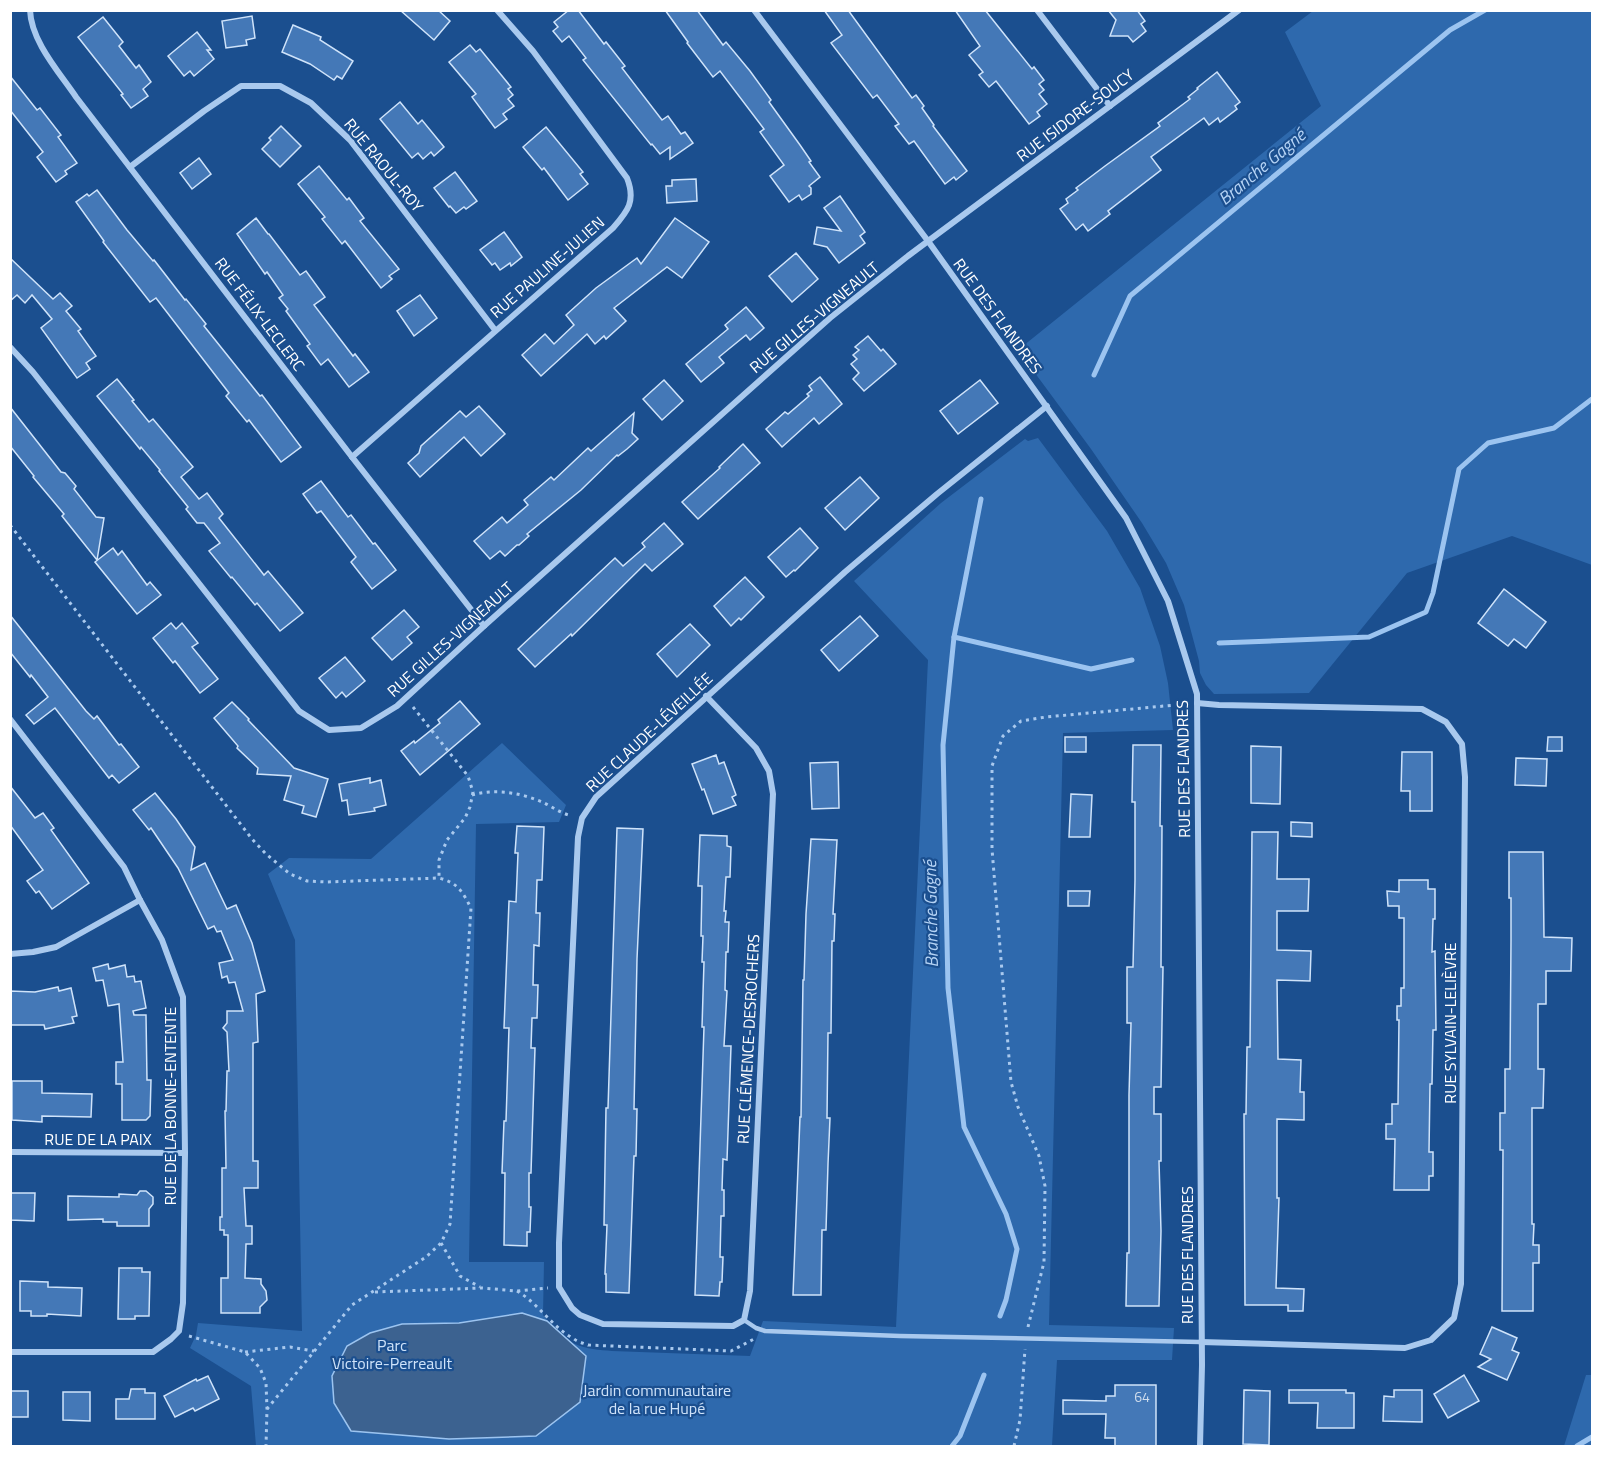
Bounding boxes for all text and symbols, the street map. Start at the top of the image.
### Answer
street label: RUE ISIDORE-SOUCY [1011,63,1139,167]
street label: RUE RAOUL-ROY [339,113,430,217]
water label: Branche Gagné [1212,121,1313,211]
street label: RUE PAULINE-JULIEN [484,210,610,324]
street label: RUE FÉLIX-LECLERC [209,252,311,376]
street label: RUE DES FLANDRES [948,253,1048,379]
street label: RUE GILLES-VIGNEAULT [744,255,884,378]
street label: RUE GILLES-VIGNEAULT [382,575,519,702]
street label: RUE CLAUDE-LÉVEILLÉE [580,666,718,797]
street label: RUE DES FLANDRES [1170,700,1196,838]
water label: Branche Gagné [916,858,945,968]
street label: RUE CLÉMENCE-DESROCHERS [731,933,765,1145]
street label: RUE SYLVAIN-LELIÈVRE [1438,942,1462,1104]
street label: RUE DE LA BONNE-ENTENTE [158,1007,182,1205]
street label: RUE DE LA PAIX [44,1127,152,1151]
street label: RUE DES FLANDRES [1175,1186,1199,1324]
park label: Parc Victoire-Perreault [332,1333,452,1375]
park label: Jardin communautaire de la rue Hupé [583,1378,731,1420]
house number: 64 [1134,1386,1150,1407]

